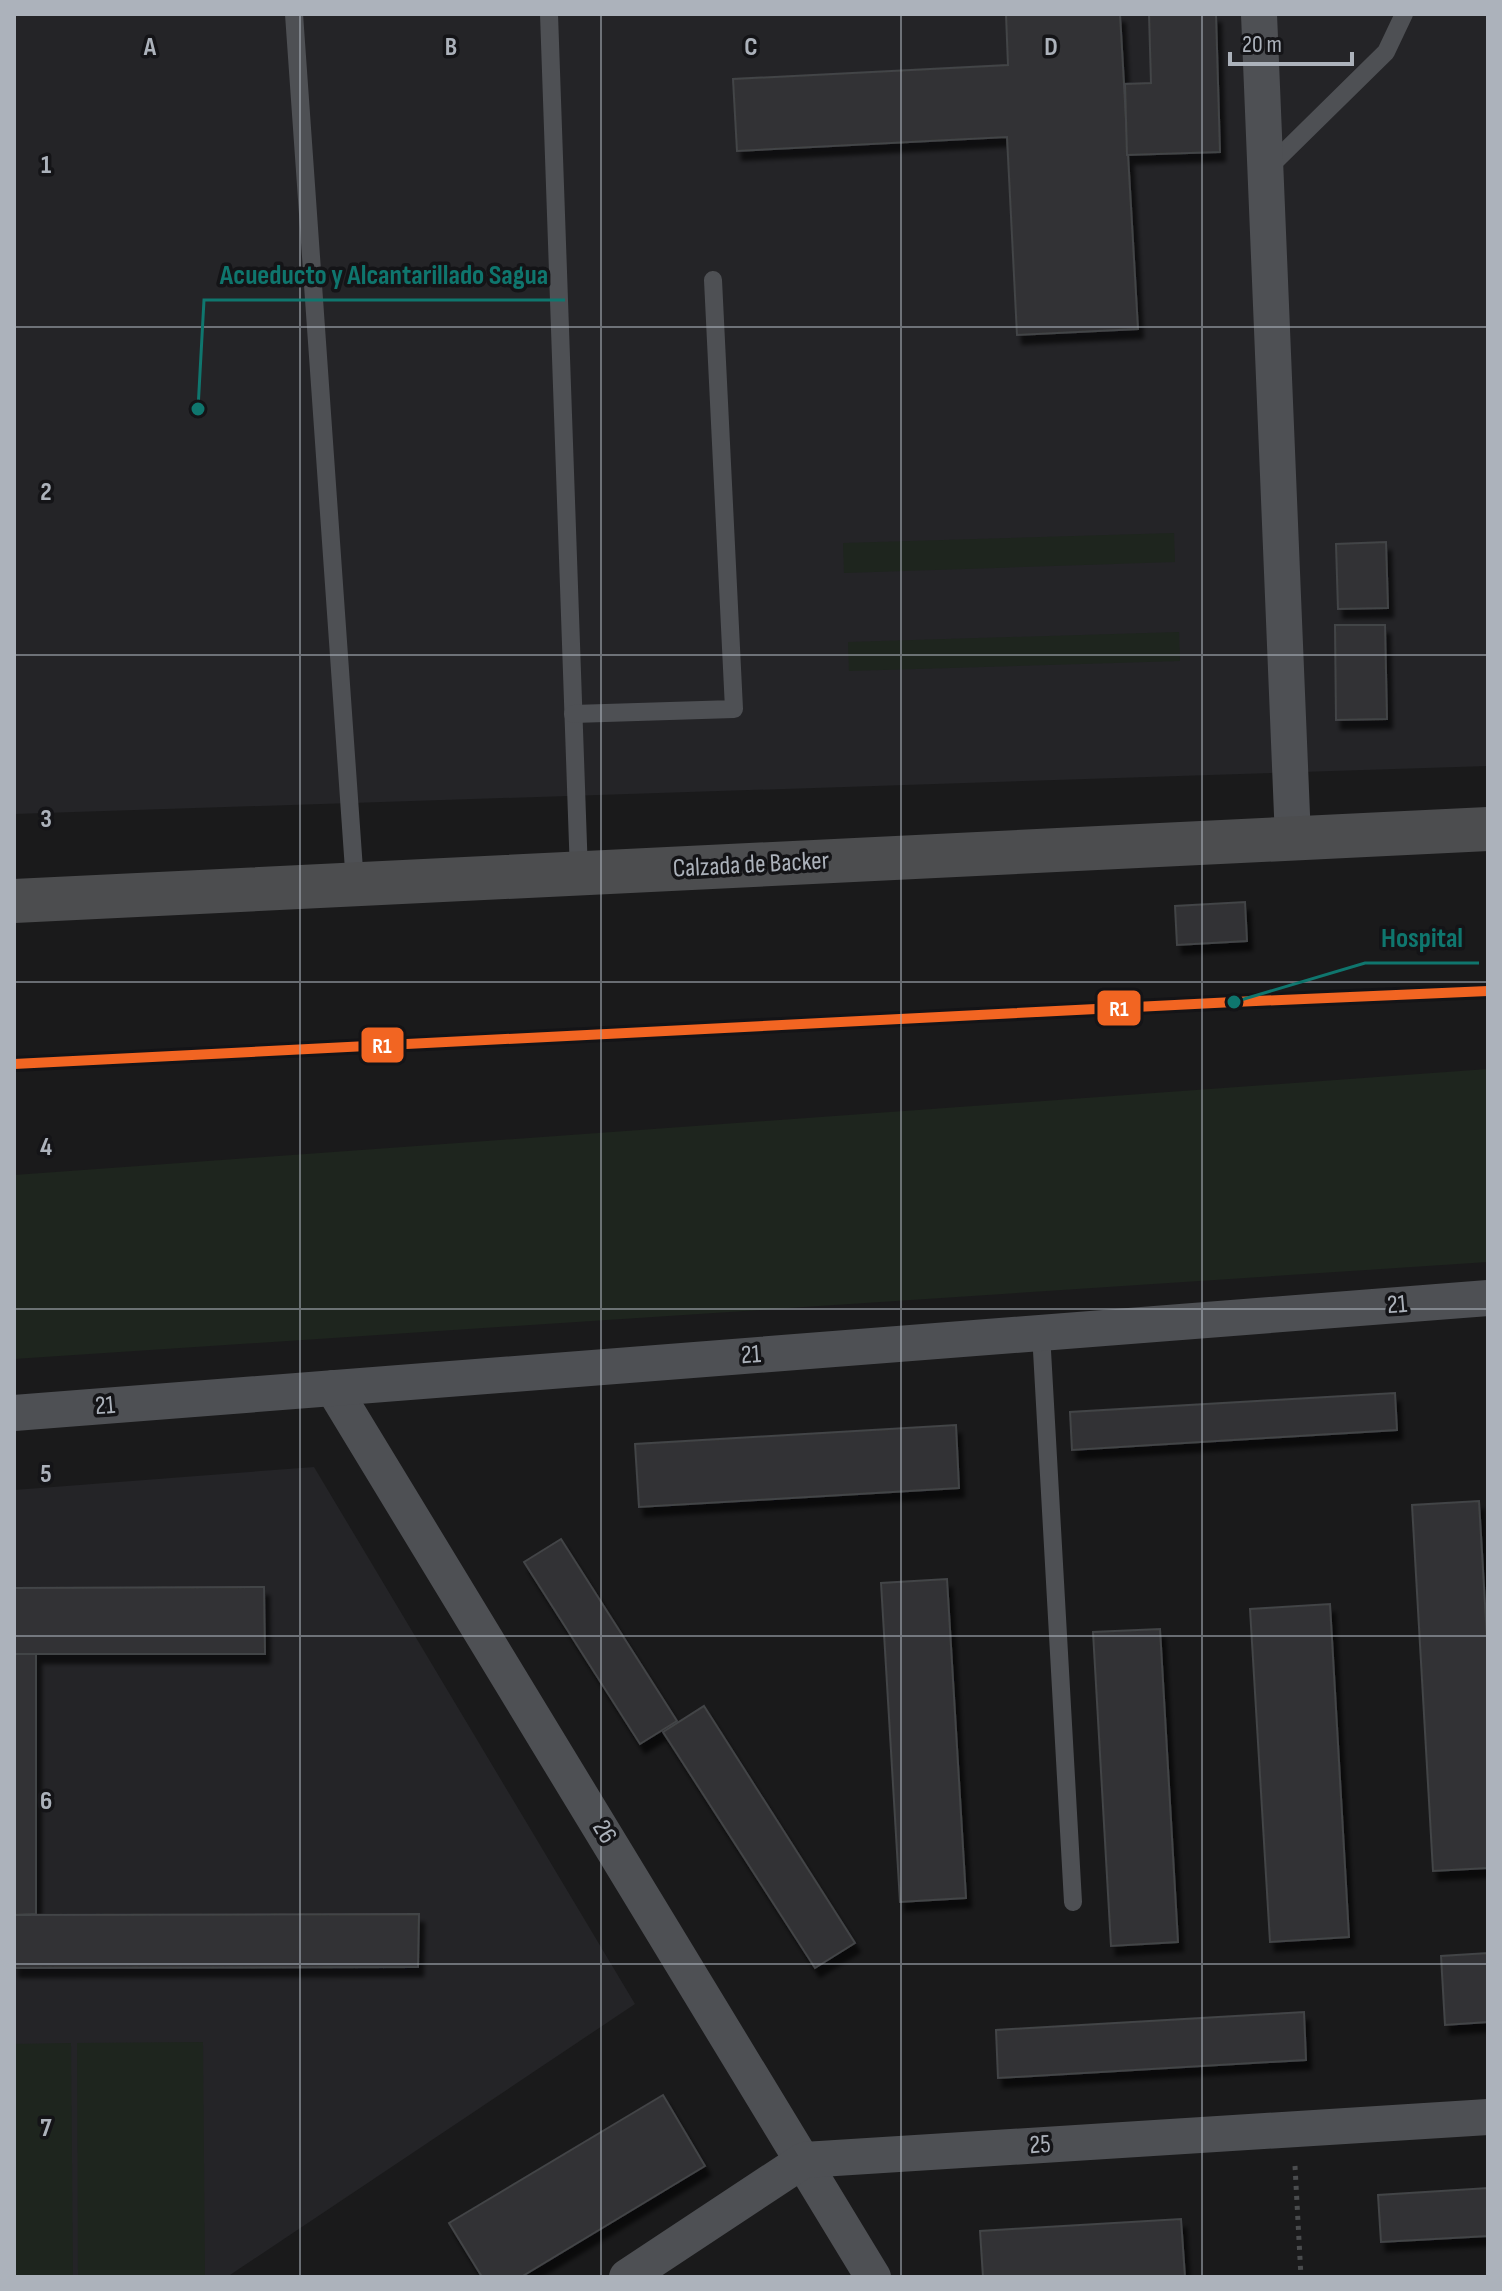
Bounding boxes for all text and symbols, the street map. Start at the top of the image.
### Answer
scale bar [1230,16,1352,66]
text: 20 m [1242,30,1282,59]
text: A [143,32,157,63]
text: B [445,32,457,63]
text: C [744,32,758,63]
text: D [1044,32,1058,63]
text: 1 [41,150,51,181]
callout: Acueducto y Alcantarillado Sagua [204,248,565,300]
text: Acueducto y Alcantarillado Sagua [219,259,548,292]
text: 2 [40,477,52,508]
text: 3 [40,804,52,835]
street label: Calzada de Backer [672,845,830,885]
callout: Hospital [1365,911,1479,963]
text: Hospital [1381,922,1463,955]
line badge: R1 [1096,989,1142,1027]
text: R1 [1109,996,1129,1023]
line badge: R1 [360,1026,405,1064]
text: R1 [372,1033,392,1060]
text: 4 [40,1132,52,1163]
street label: 21 [1386,1289,1408,1321]
street label: 21 [740,1339,762,1371]
street label: 21 [94,1390,116,1422]
text: 5 [40,1459,52,1490]
text: 6 [40,1786,52,1817]
street label: 26 [585,1815,623,1849]
text: 7 [40,2113,52,2144]
street label: 25 [1028,2129,1052,2161]

